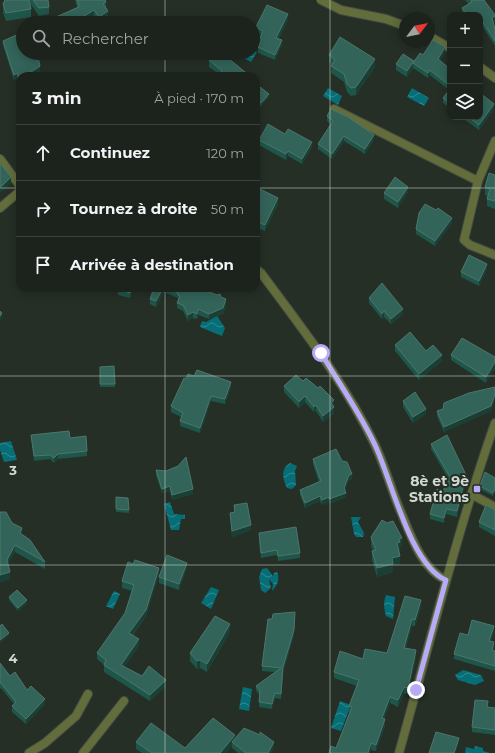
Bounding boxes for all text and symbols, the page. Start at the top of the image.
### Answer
north arrow [399,12,435,48]
map controls [447,12,483,120]
button: + [447,12,483,48]
search box [16,16,260,60]
icon: search [30,27,52,49]
text: Rechercher [62,29,149,48]
button: − [447,48,483,84]
button: layers [447,84,483,120]
text: 3 min [32,88,82,108]
text: À pied · 170 m [154,90,244,106]
icon: ahead [32,142,54,164]
text: Continuez [70,143,150,162]
text: 120 m [206,145,244,161]
icon: right [32,198,54,220]
text: Tournez à droite [70,199,198,218]
text: 50 m [211,201,244,217]
icon: arrive [32,254,54,276]
text: Arrivée à destination [70,255,234,274]
route start [312,344,330,362]
text: 3 [8,462,17,478]
place label: 8è et 9è Stations [409,472,470,506]
marker: 8è et 9è Stations [472,484,482,494]
text: 4 [9,650,18,666]
route end [407,681,425,699]

